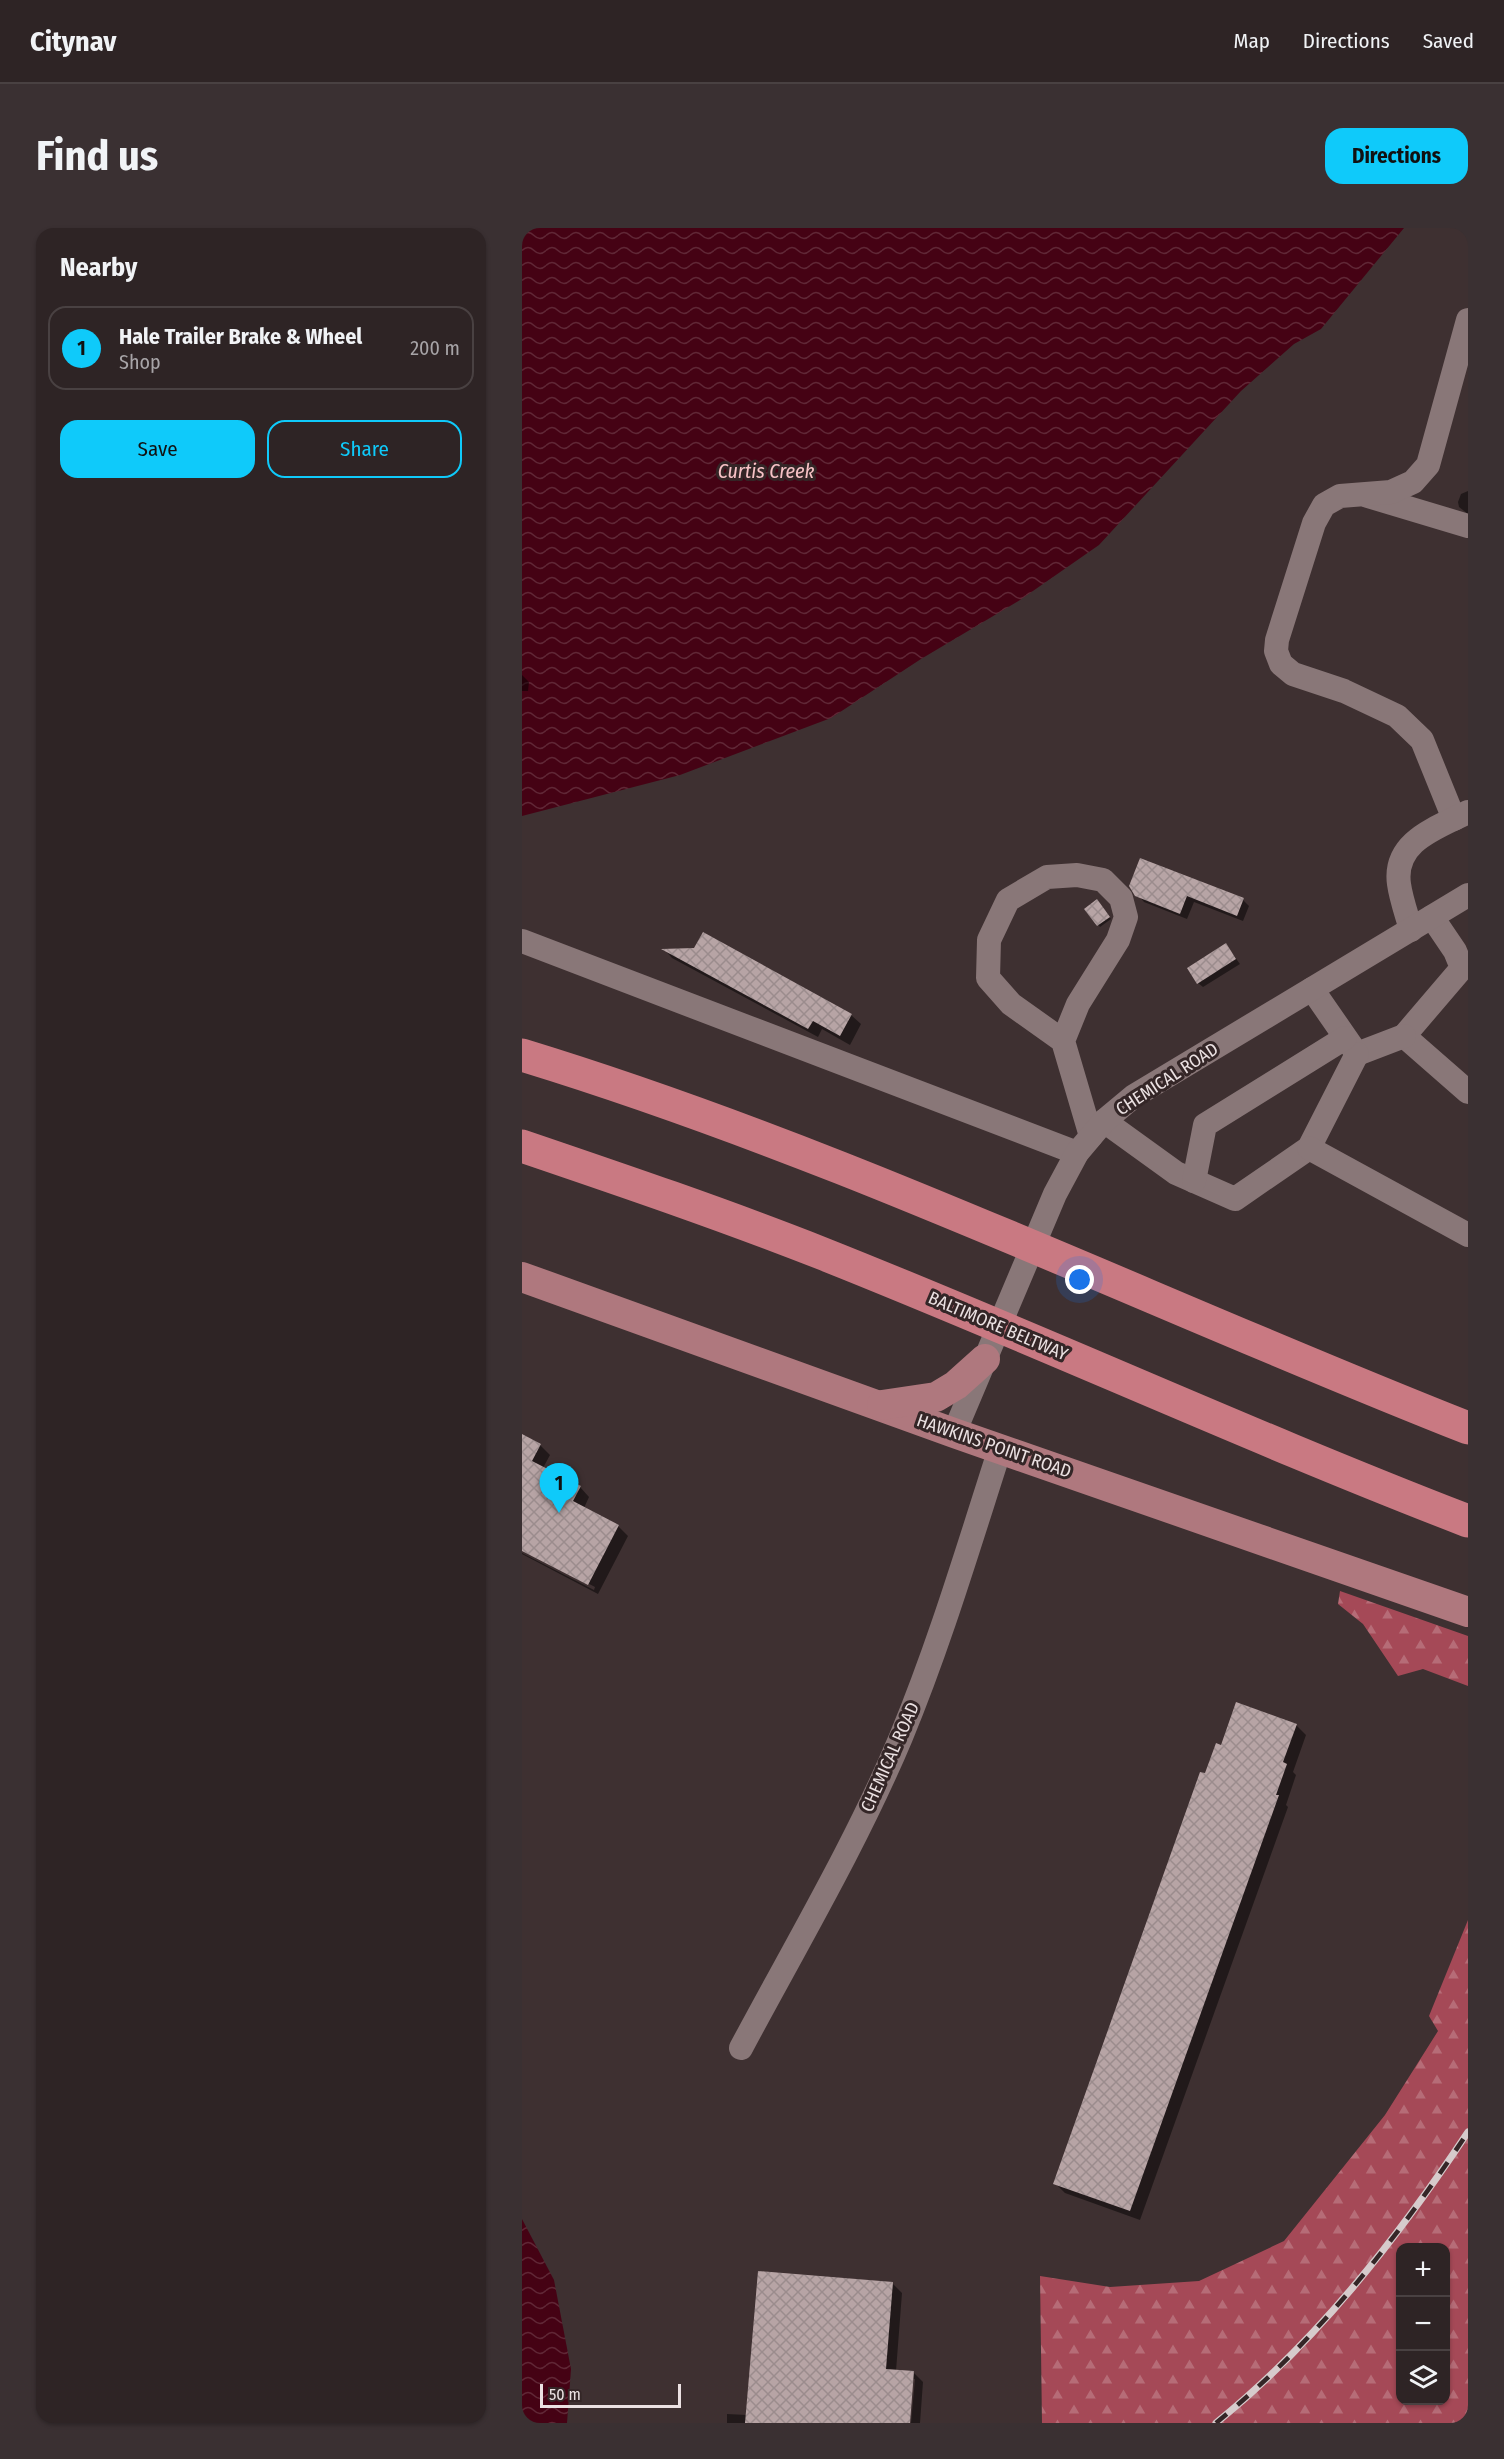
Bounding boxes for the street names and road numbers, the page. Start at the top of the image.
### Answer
street label: CHEMICAL ROAD [1112,1038,1222,1120]
street label: BALTIMORE BELTWAY [925,1287,1071,1365]
street label: HAWKINS POINT ROAD [914,1409,1074,1483]
street label: CHEMICAL ROAD [856,1699,924,1815]

